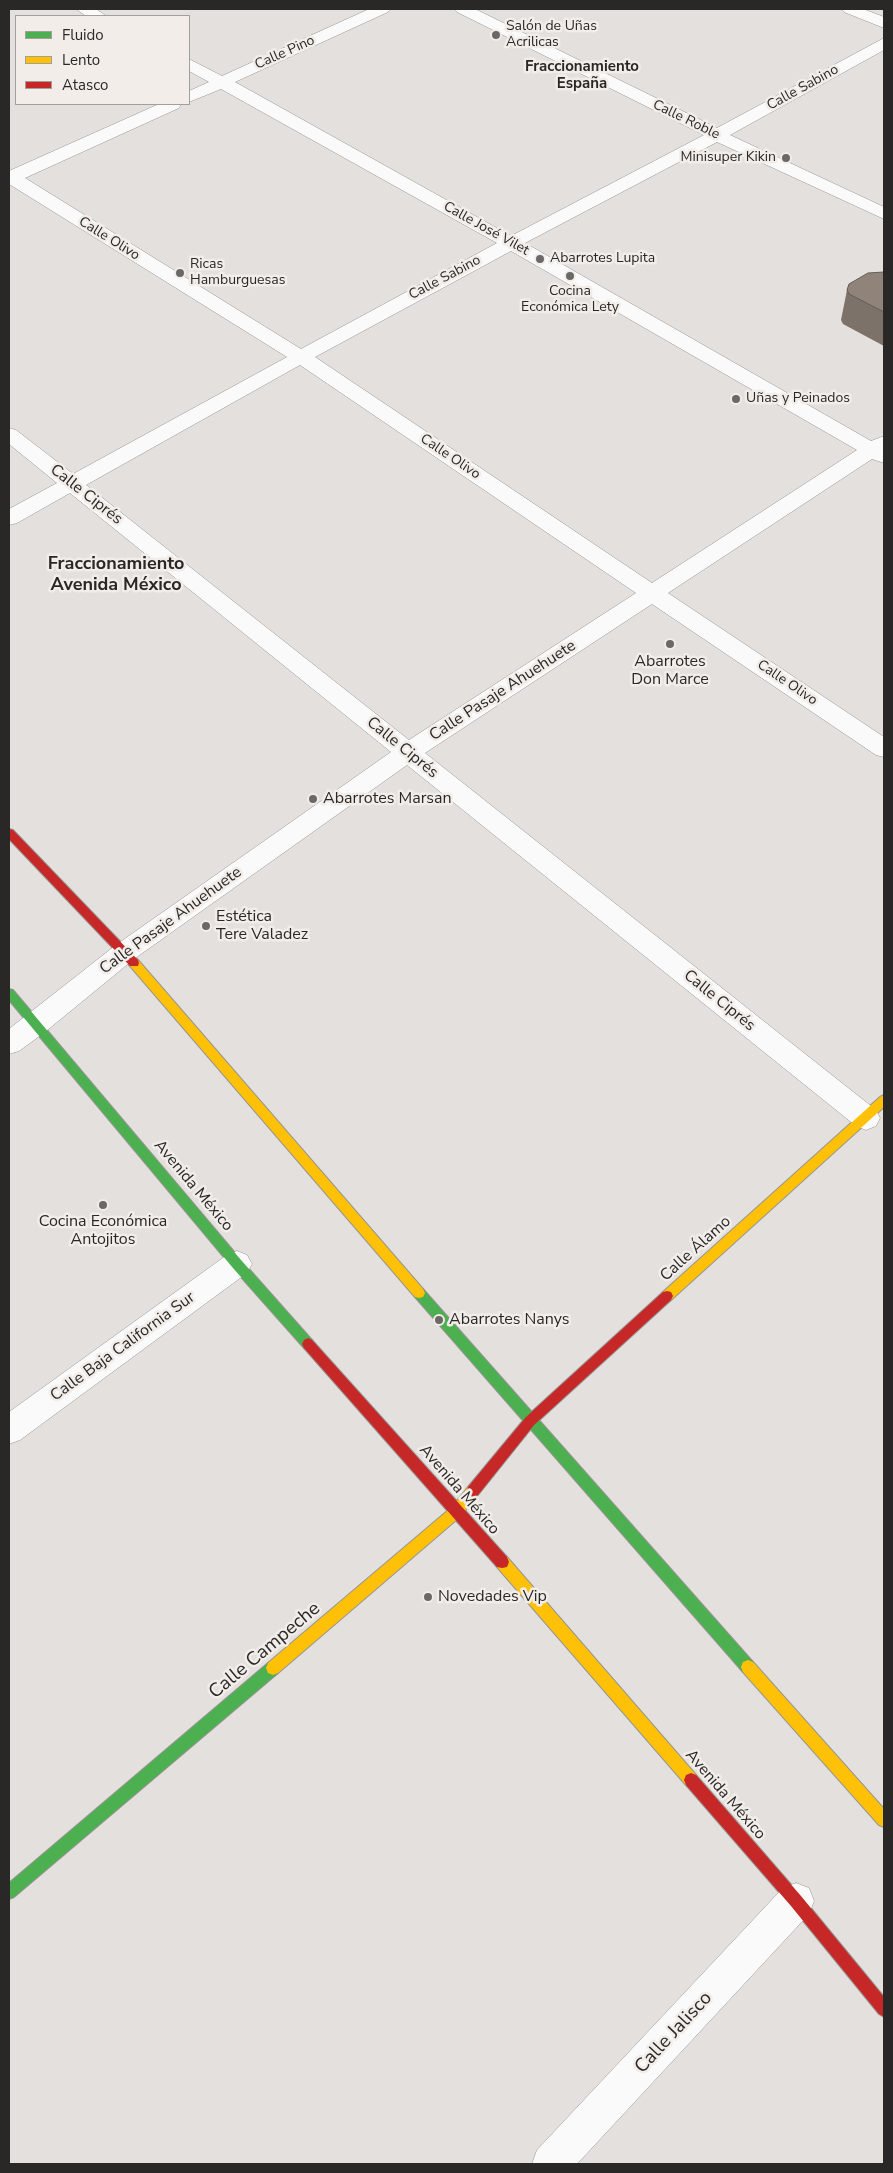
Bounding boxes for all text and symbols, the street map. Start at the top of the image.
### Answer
legend [15,15,190,105]
place label: Salón de Uñas Acrilicas [506,19,597,52]
text: Fluido [62,25,104,45]
marker: Salón de Uñas Acrilicas [490,29,502,41]
street label: Calle Pino [252,32,318,74]
text: Lento [62,50,100,70]
district label: Fraccionamiento España [525,58,639,93]
street label: Calle Sabino [764,61,842,115]
text: Atasco [62,75,108,95]
street label: Calle Roble [650,97,722,143]
place label: Minisuper Kikin [681,150,776,166]
marker: Minisuper Kikin [780,152,792,164]
street label: Calle José Vilet [440,199,532,259]
street label: Calle Olivo [75,214,143,264]
place label: Abarrotes Lupita [550,251,655,267]
street label: Calle Sabino [406,252,484,304]
marker: Abarrotes Lupita [534,253,546,265]
place label: Ricas Hamburguesas [190,257,285,290]
marker: Ricas Hamburguesas [174,267,186,279]
marker: Cocina Económica Lety [564,270,576,282]
place label: Cocina Económica Lety [521,284,619,316]
place label: Uñas y Peinados [746,391,850,407]
marker: Uñas y Peinados [730,393,742,405]
street label: Calle Olivo [417,431,483,483]
street label: Calle Ciprés [46,461,126,529]
district label: Fraccionamiento Avenida México [48,554,184,596]
street label: Calle Pasaje Ahuehuete [426,636,580,746]
marker: Abarrotes Don Marce [664,638,676,650]
place label: Abarrotes Don Marce [631,652,709,690]
street label: Calle Olivo [754,657,820,709]
street label: Calle Ciprés [362,713,442,783]
place label: Abarrotes Marsan [323,789,452,809]
marker: Abarrotes Marsan [307,793,319,805]
street label: Calle Pasaje Ahuehuete [96,863,246,979]
place label: Estética Tere Valadez [216,907,308,945]
marker: Estética Tere Valadez [200,920,212,932]
street label: Calle Ciprés [679,966,759,1036]
street label: Avenida México [149,1137,237,1235]
marker: Cocina Económica Antojitos [97,1199,109,1211]
place label: Cocina Económica Antojitos [39,1212,167,1250]
street label: Calle Álamo [657,1212,735,1286]
street label: Calle Baja California Sur [47,1288,199,1406]
place label: Abarrotes Nanys [449,1310,570,1330]
marker: Abarrotes Nanys [433,1314,445,1326]
street label: Avenida México [415,1441,503,1539]
place label: Novedades Vip [438,1587,547,1607]
marker: Novedades Vip [422,1591,434,1603]
street label: Calle Campeche [205,1598,325,1704]
street label: Avenida México [681,1746,769,1844]
street label: Calle Jalisco [630,1987,718,2079]

